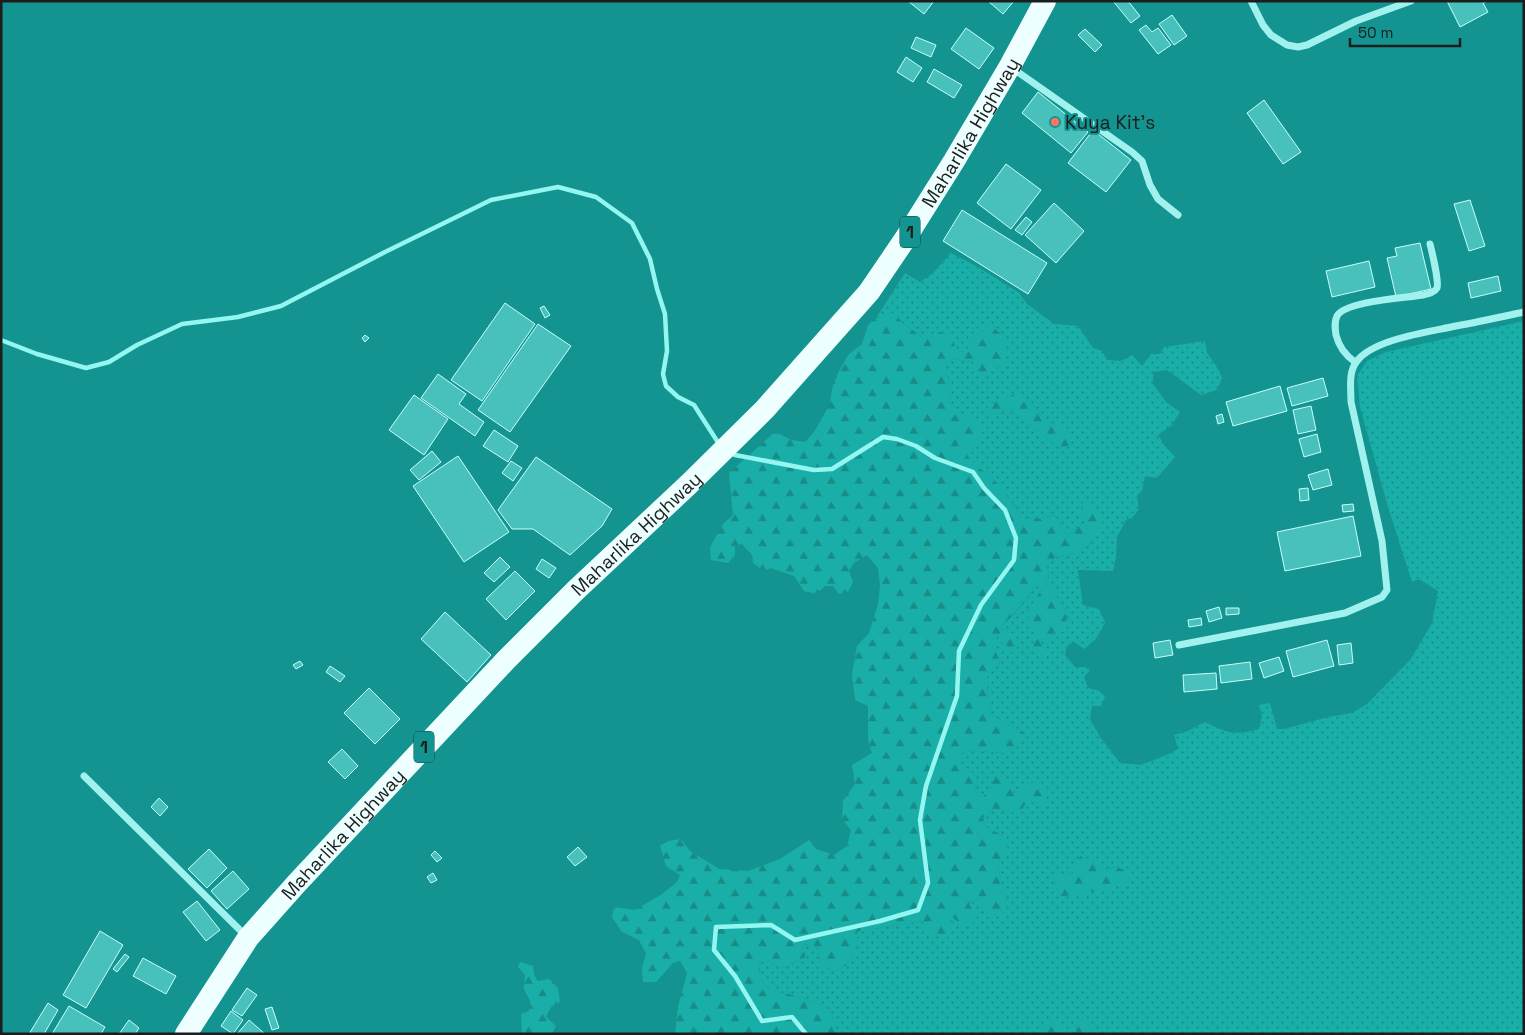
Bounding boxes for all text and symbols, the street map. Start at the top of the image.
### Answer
scale bar [1350,15,1460,47]
text: 50 m [1358,23,1393,42]
street label: Maharlika Highway [916,53,1025,212]
place label: Kuya Kit's [1065,110,1155,135]
marker: Kuya Kit's [1049,116,1061,128]
road number: 1 [900,216,920,248]
street label: Maharlika Highway [566,466,707,601]
road number: 1 [414,732,434,762]
street label: Maharlika Highway [276,764,411,905]

